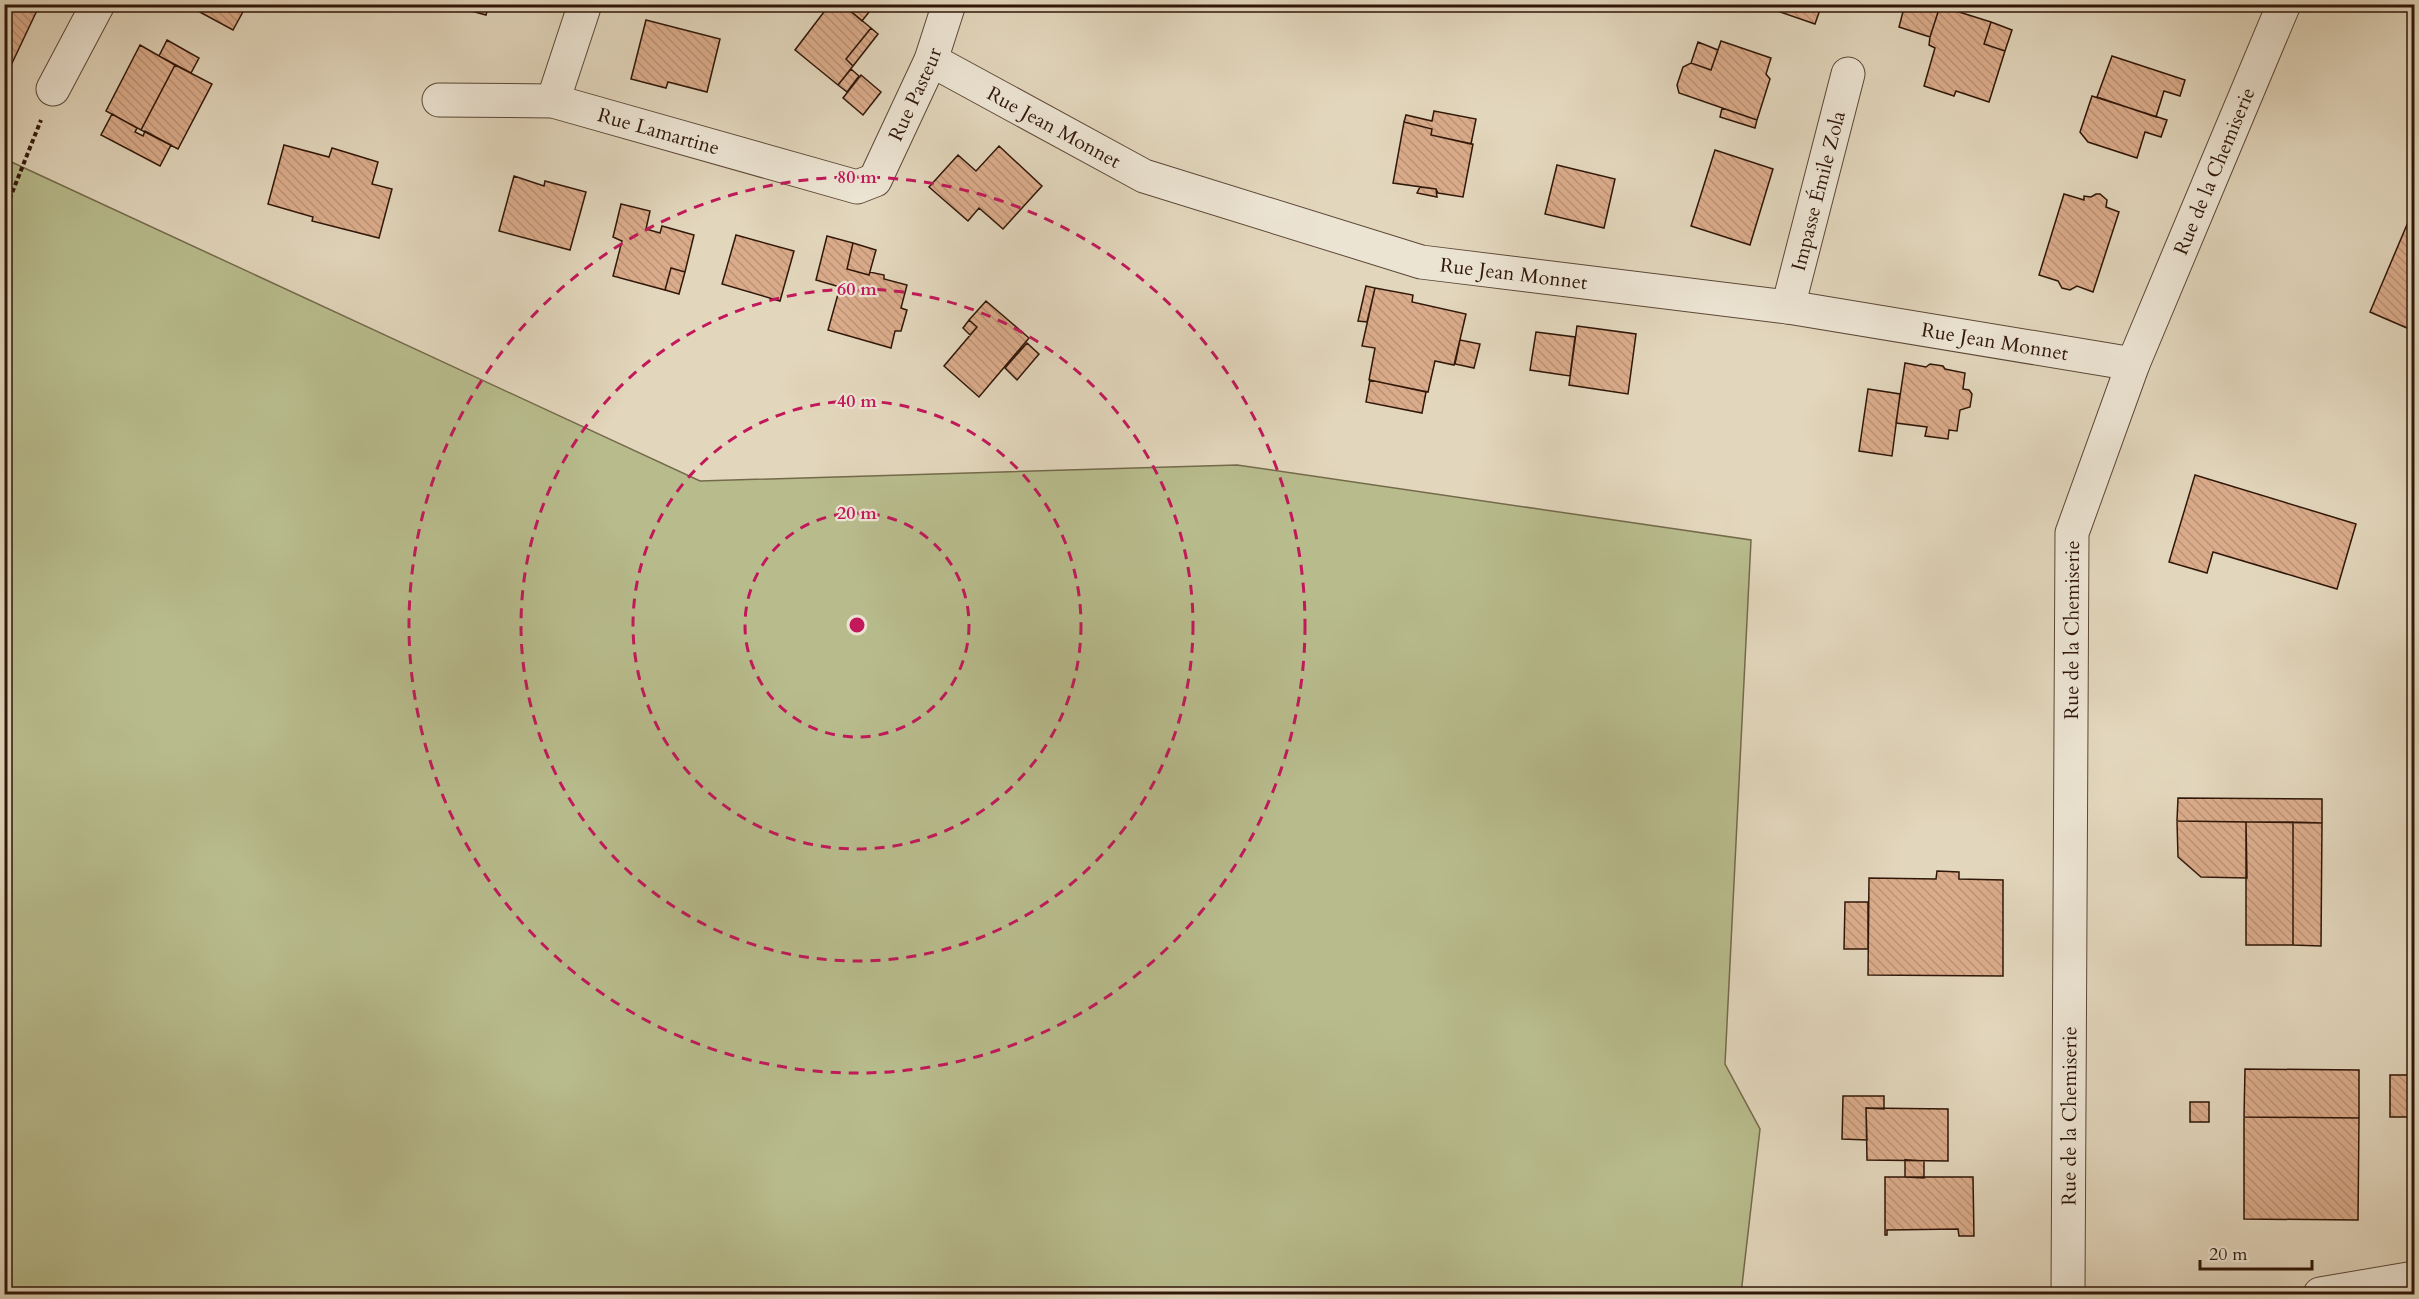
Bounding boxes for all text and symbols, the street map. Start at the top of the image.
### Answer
street label: Rue Pasteur [882,43,948,145]
street label: Rue Jean Monnet [982,80,1126,175]
street label: Rue de la Chemiserie [2167,83,2261,259]
street label: Rue Lamartine [595,101,723,161]
street label: Impasse Émile Zola [1784,108,1852,274]
text: 80 m [837,165,877,190]
street label: Rue Jean Monnet [1438,251,1590,296]
text: 60 m [837,277,877,302]
street label: Rue Jean Monnet [1919,316,2071,367]
text: 40 m [837,389,877,414]
text: 20 m [837,501,877,526]
street label: Rue de la Chemiserie [2058,540,2085,720]
centre of rings [847,615,867,635]
street label: Rue de la Chemiserie [2055,1026,2083,1206]
scale bar [2200,1233,2312,1271]
text: 20 m [2209,1242,2248,1267]

